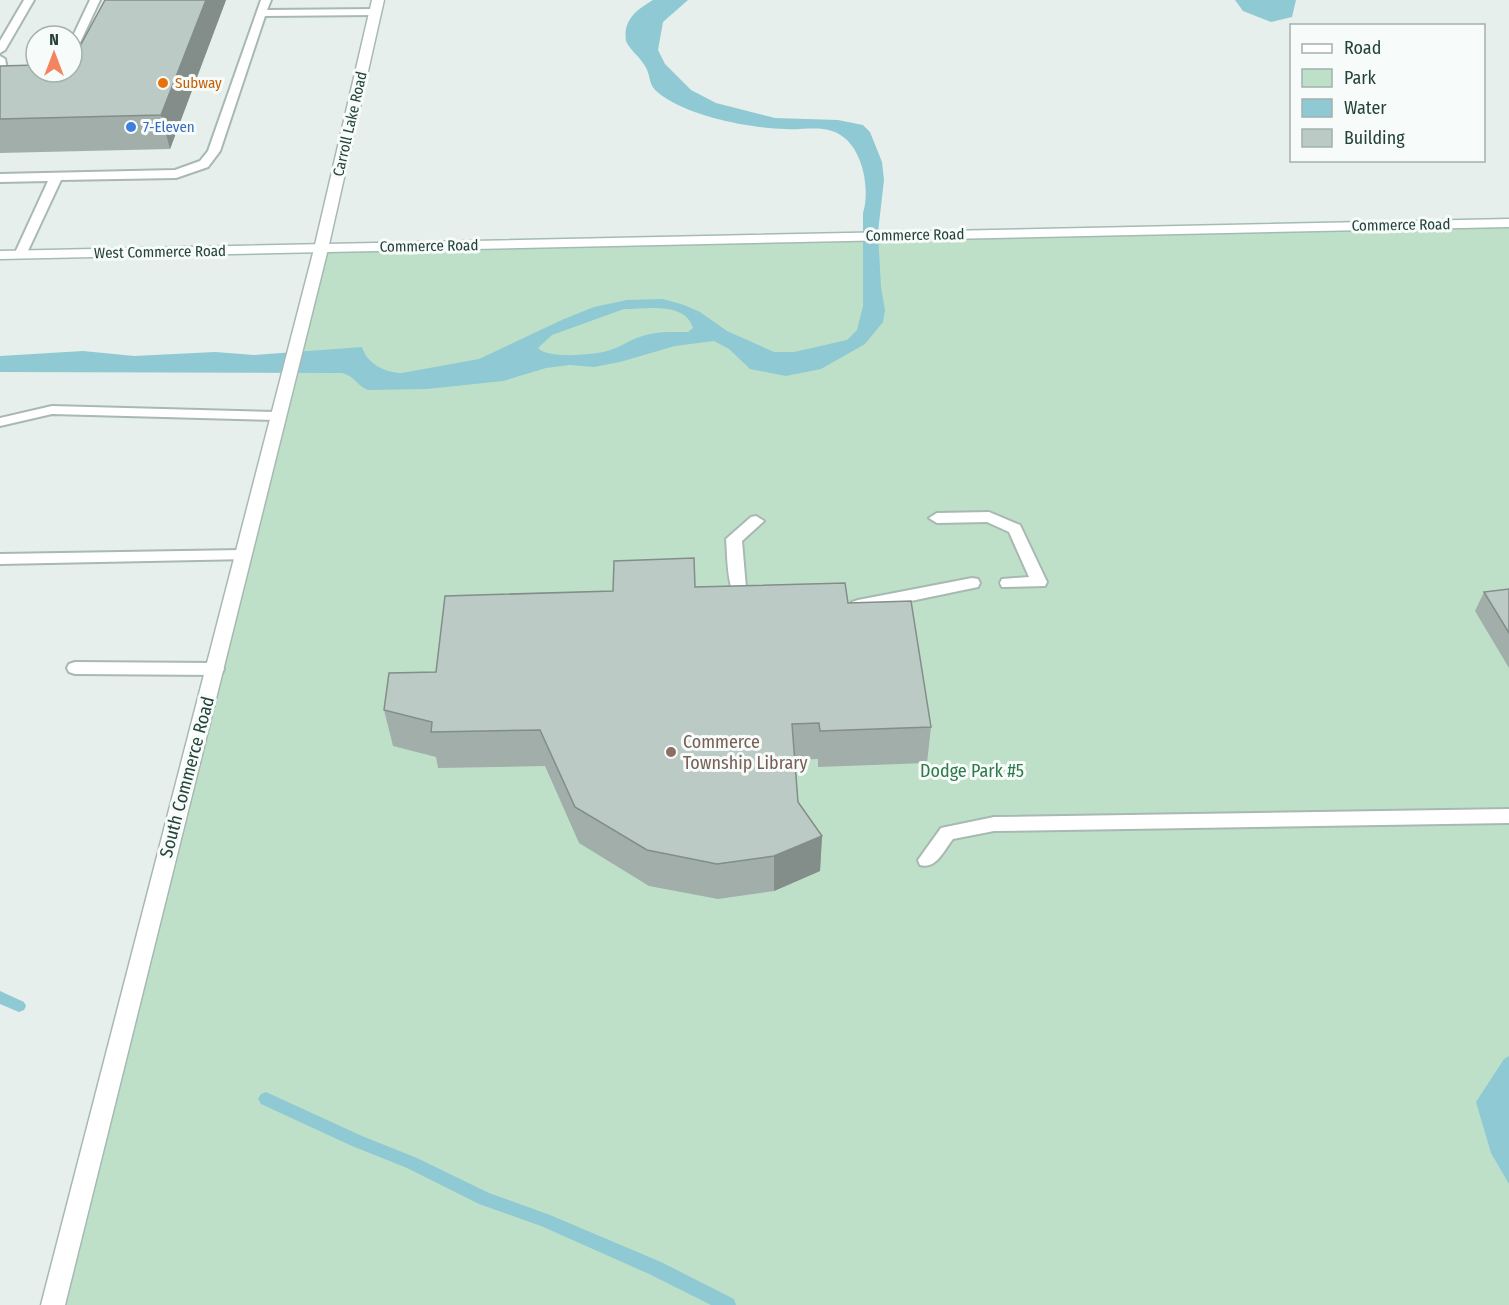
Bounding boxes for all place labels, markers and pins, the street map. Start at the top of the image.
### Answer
place label: Subway [175,74,222,92]
marker: Subway [156,76,170,90]
place label: 7-Eleven [143,118,195,136]
marker: 7-Eleven [124,120,138,134]
place label: Commerce Township Library [683,731,808,774]
marker: Commerce Township Library [664,745,678,759]

